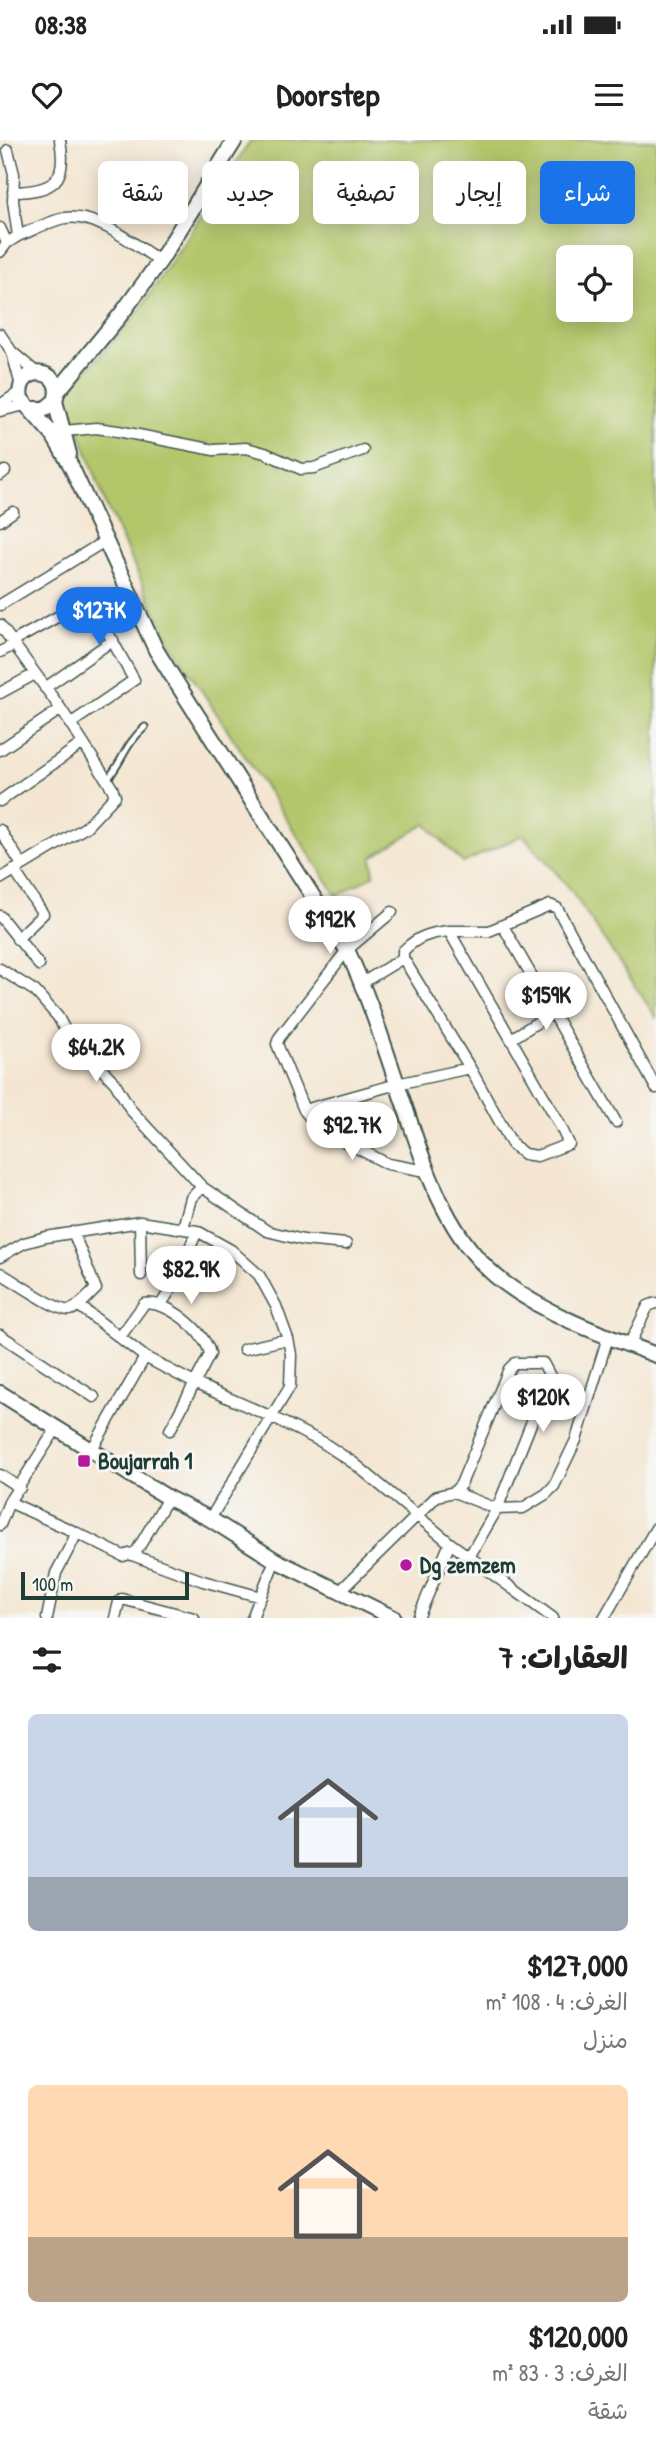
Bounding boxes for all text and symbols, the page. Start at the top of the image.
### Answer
text: 08:38 [35,7,87,42]
text: Doorstep [276,73,380,116]
icon: heart [28,76,66,114]
icon: menu [590,76,628,114]
chip: شقة [98,161,188,224]
chip: جديد [202,161,299,224]
chip: تصفية [313,161,419,224]
chip: إيجار [433,161,526,224]
chip: شراء [540,161,635,224]
map controls [556,245,633,322]
button: locate [556,245,633,322]
pin: $127K [50,588,148,647]
text: $127K [72,594,126,625]
pin: $192K [281,896,379,956]
text: $192K [304,903,356,934]
pin: $159K [497,972,595,1032]
text: $159K [521,979,571,1010]
pin: $64.2K [39,1024,153,1084]
text: $64.2K [67,1031,125,1062]
pin: $92.7K [295,1102,409,1162]
text: $92.7K [322,1109,382,1140]
pin: $82.9K [134,1246,248,1306]
text: $82.9K [162,1253,220,1284]
pin: $120K [494,1374,592,1434]
text: $120K [516,1381,570,1412]
place label: Boujarrah 1 [98,1445,193,1476]
marker: Boujarrah 1 [76,1453,92,1469]
place label: Dg zemzem [420,1549,516,1581]
marker: Dg zemzem [398,1557,414,1573]
scale bar [21,1569,189,1601]
text: 100 m [32,1571,73,1597]
text: العقارات: 7 [499,1637,628,1677]
icon: filters [28,1641,66,1679]
icon: home [265,1760,391,1886]
text: $127,000 [527,1945,628,1985]
text: الغرف: 4 · 108 m² [486,1986,628,2017]
text: منزل [583,2024,628,2055]
icon: home [265,2131,391,2257]
text: $120,000 [528,2316,628,2356]
text: الغرف: 3 · 83 m² [492,2357,628,2388]
text: شقة [588,2395,628,2426]

